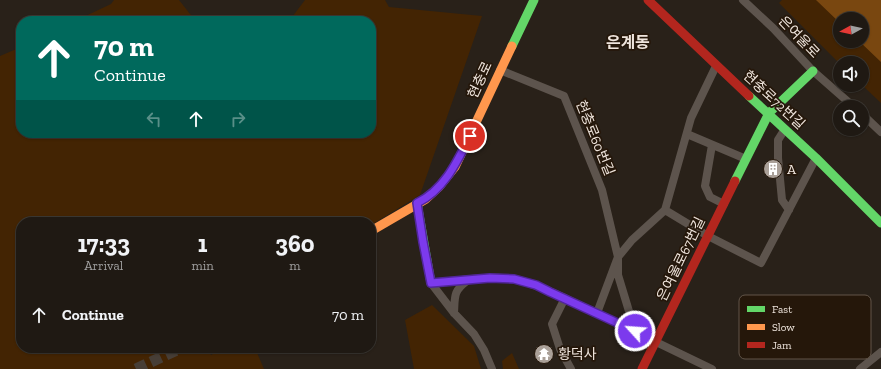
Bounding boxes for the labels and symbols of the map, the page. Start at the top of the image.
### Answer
north arrow [833,12,869,48]
street label: 은여울로 [775,13,823,62]
district label: 은계동 [606,33,650,52]
street label: 현충로 [464,59,496,101]
street label: 현충로72번길 [740,67,808,133]
street label: 현충로60번길 [572,98,618,178]
pin [453,119,487,153]
building icon: A [762,158,784,180]
place label: A [787,161,797,178]
street label: 은여울로67번길 [653,214,709,304]
legend [739,295,871,359]
text: Fast [772,303,793,316]
position arrow [614,310,656,352]
text: Slow [772,321,795,334]
text: Jam [772,339,792,352]
temple icon: 황덕사 [533,343,555,365]
place label: 황덕사 [558,346,597,363]

